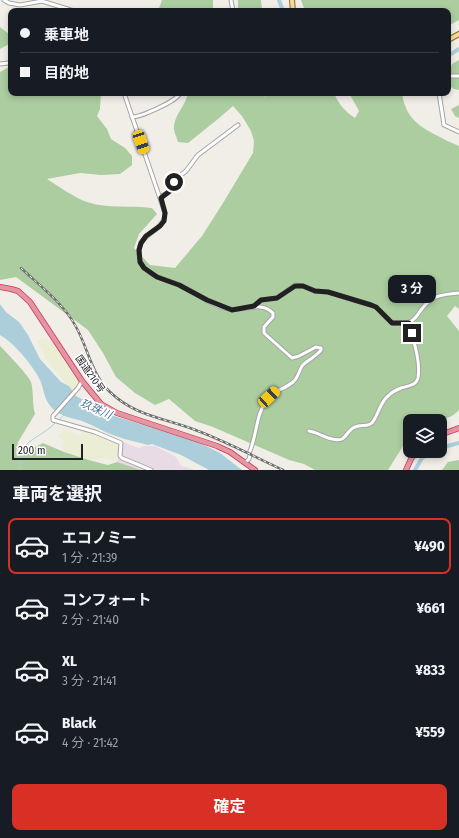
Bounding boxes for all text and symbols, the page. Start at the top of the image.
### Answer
text: 乗車地 [44,26,89,44]
text: 目的地 [44,64,89,82]
car [131,129,151,155]
route start [165,173,183,191]
callout: 3 分 [388,275,436,303]
text: 3 分 [401,281,423,296]
route end [403,324,421,342]
street label: 国道210号 [73,353,107,395]
car [256,384,282,410]
water label: 玖珠川 [78,396,115,422]
map controls [403,414,447,458]
button: layers [403,414,447,458]
scale bar [12,442,83,461]
text: 200 m [18,444,45,457]
text: 車両を選択 [12,483,102,505]
icon: car [14,528,50,564]
text: エコノミー [62,529,137,547]
text: ¥490 [414,537,445,555]
text: 1 分 · 21:39 [62,550,117,565]
icon: car [14,590,50,626]
text: コンフォート [62,591,152,609]
text: ¥661 [416,599,445,617]
text: 2 分 · 21:40 [62,612,119,627]
icon: car [14,652,50,688]
text: XL [62,652,77,670]
text: ¥833 [415,661,445,679]
text: 3 分 · 21:41 [62,673,117,688]
icon: car [14,714,50,750]
text: Black [62,714,96,732]
text: ¥559 [415,723,445,741]
text: 4 分 · 21:42 [62,735,118,750]
button: 確定 [12,784,447,830]

